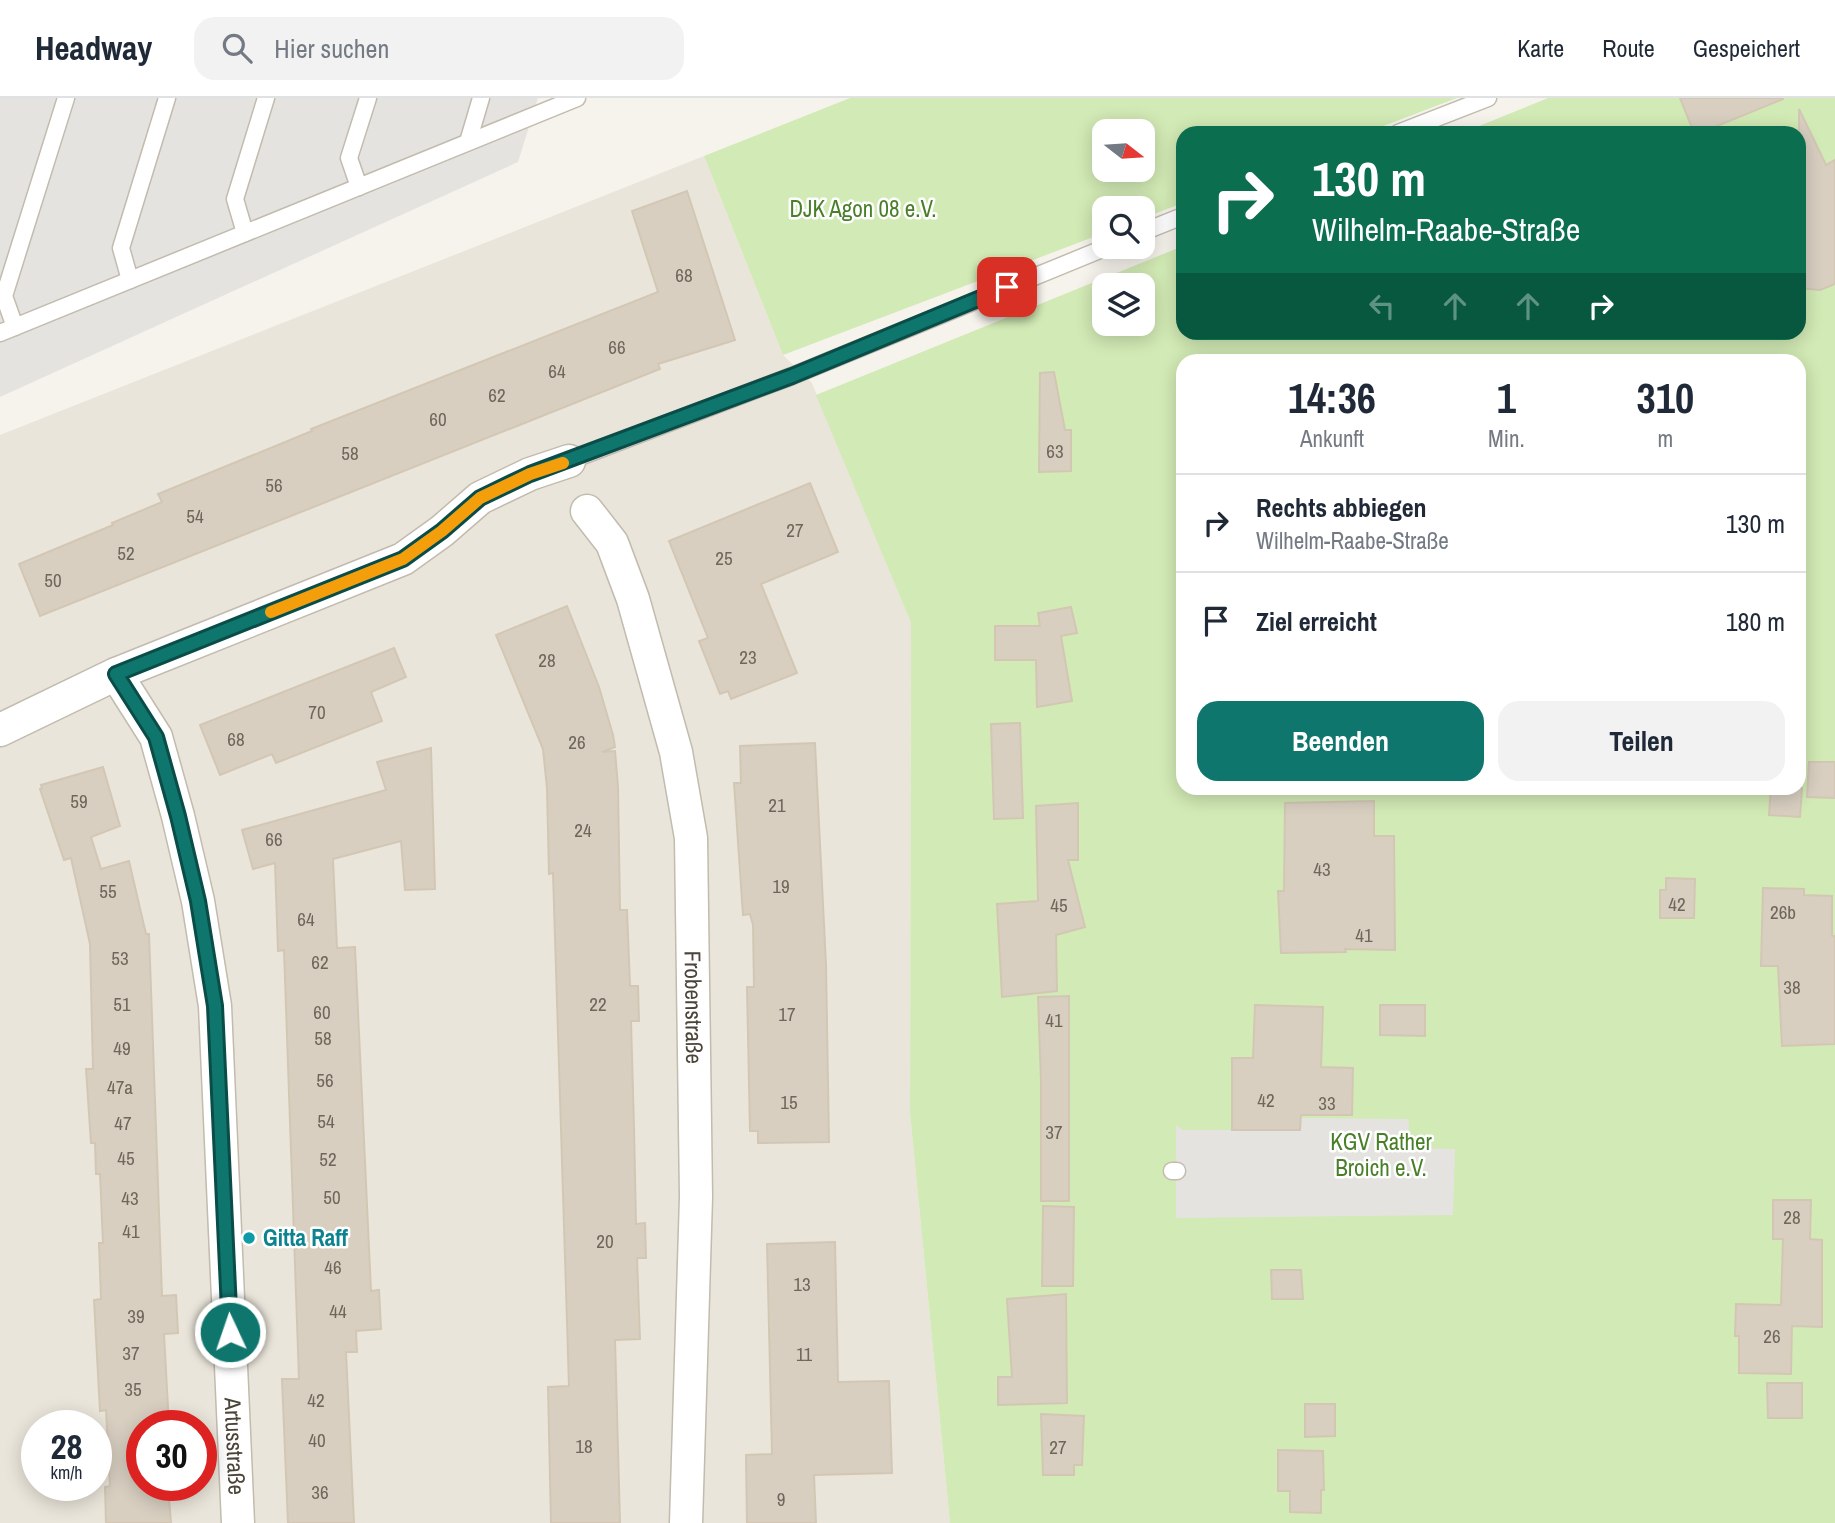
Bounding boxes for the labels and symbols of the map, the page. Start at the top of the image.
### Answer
north arrow [1092,119,1155,182]
park label: DJK Agon 08 e.V. [789,193,937,224]
pin [977,257,1037,317]
house number: 68 [675,262,693,288]
house number: 66 [608,334,626,360]
house number: 64 [548,358,566,384]
house number: 62 [488,382,506,408]
house number: 60 [429,406,447,432]
house number: 63 [1046,438,1064,464]
house number: 58 [341,440,359,466]
house number: 56 [265,472,283,498]
house number: 54 [186,503,204,529]
house number: 27 [786,517,804,543]
house number: 52 [117,540,135,566]
house number: 25 [715,545,733,571]
house number: 50 [44,567,62,593]
house number: 23 [739,644,757,670]
house number: 28 [538,647,556,673]
house number: 70 [308,699,326,725]
house number: 68 [227,726,245,752]
house number: 26 [568,729,586,755]
house number: 59 [70,788,88,814]
house number: 21 [768,792,786,818]
house number: 24 [574,817,592,843]
house number: 66 [265,826,283,852]
house number: 43 [1313,856,1331,882]
house number: 19 [772,873,790,899]
house number: 55 [99,878,117,904]
house number: 42 [1668,891,1686,917]
house number: 45 [1050,892,1068,918]
house number: 26b [1770,899,1796,925]
house number: 64 [297,906,315,932]
house number: 41 [1355,922,1373,948]
house number: 53 [111,945,129,971]
house number: 62 [311,949,329,975]
street label: Frobenstraße [678,950,710,1064]
house number: 38 [1783,974,1801,1000]
house number: 51 [113,991,131,1017]
house number: 22 [589,991,607,1017]
house number: 60 [313,999,331,1025]
house number: 17 [778,1001,796,1027]
house number: 41 [1045,1007,1063,1033]
house number: 58 [314,1025,332,1051]
house number: 49 [113,1035,131,1061]
house number: 56 [316,1067,334,1093]
house number: 47a [107,1074,133,1100]
house number: 42 [1257,1087,1275,1113]
house number: 15 [780,1089,798,1115]
house number: 33 [1318,1090,1336,1116]
house number: 54 [317,1108,335,1134]
house number: 47 [114,1110,132,1136]
house number: 37 [1045,1119,1063,1145]
park label: KGV Rather Broich e.V. [1330,1126,1433,1183]
house number: 45 [117,1145,135,1171]
house number: 52 [319,1146,337,1172]
house number: 50 [323,1184,341,1210]
house number: 43 [121,1185,139,1211]
house number: 28 [1783,1204,1801,1230]
house number: 41 [122,1218,140,1244]
place label: Gitta Raff [263,1222,348,1253]
house number: 20 [596,1228,614,1254]
marker: Gitta Raff [241,1230,257,1246]
house number: 46 [324,1254,342,1280]
house number: 13 [793,1271,811,1297]
position arrow [193,1295,267,1369]
house number: 44 [329,1298,347,1324]
house number: 39 [127,1303,145,1329]
house number: 26 [1763,1323,1781,1349]
house number: 37 [122,1340,140,1366]
house number: 11 [796,1341,812,1367]
house number: 35 [124,1376,142,1402]
house number: 42 [307,1387,325,1413]
street label: Artusstraße [217,1396,253,1496]
speed limit sign: 30 [126,1410,217,1501]
house number: 40 [308,1427,326,1453]
house number: 18 [575,1433,593,1459]
house number: 27 [1049,1434,1067,1460]
house number: 36 [311,1479,329,1505]
house number: 9 [777,1486,785,1512]

